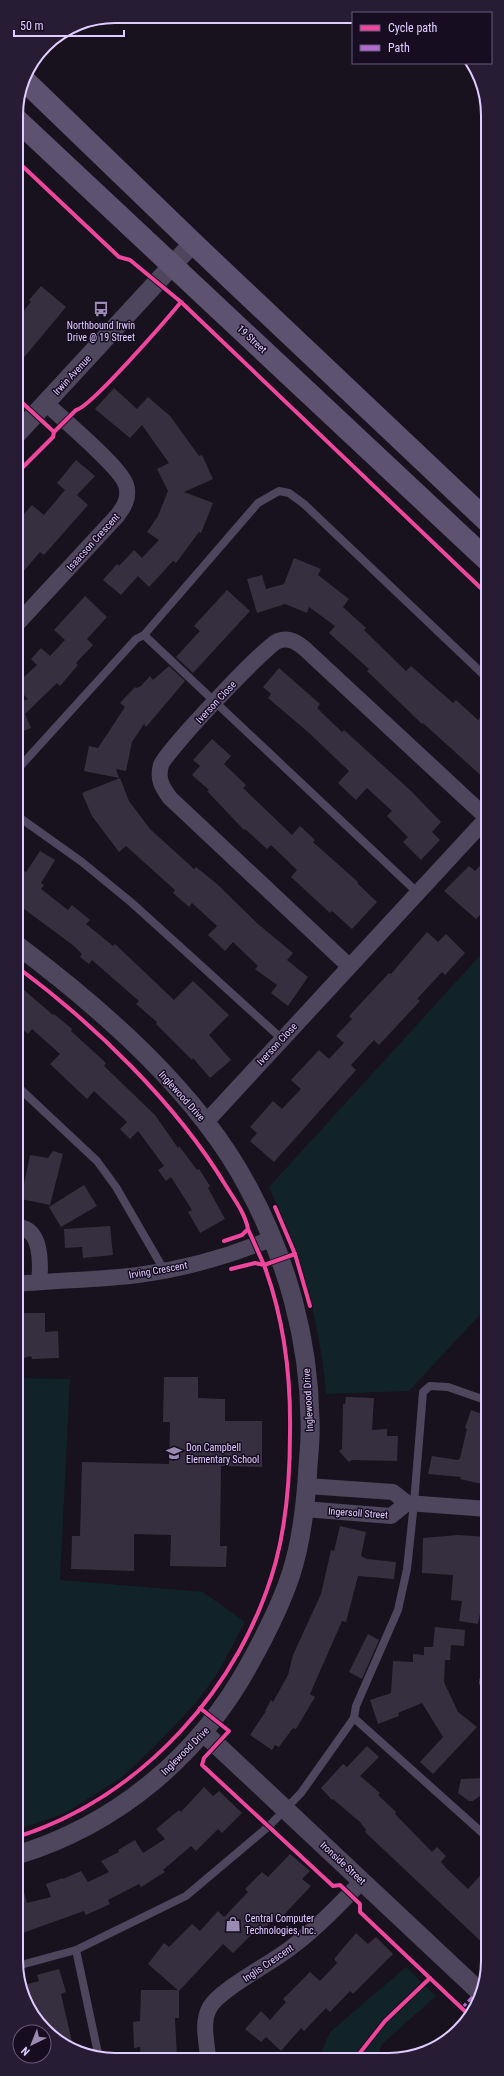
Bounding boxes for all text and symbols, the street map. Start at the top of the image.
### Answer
scale bar [14,12,124,38]
legend [352,12,492,64]
text: 50 m [20,19,44,33]
text: Cycle path [388,21,438,35]
text: Path [388,41,410,55]
bus stop icon: Northbound Irwin Drive @ 19 Street [92,300,110,318]
place label: Northbound Irwin Drive @ 19 Street [67,320,135,343]
street label: 19 Street [235,323,269,355]
street label: Irwin Avenue [51,353,93,397]
street label: Isaacson Crescent [64,511,122,573]
street label: Iverson Close [194,678,238,725]
street label: Iverson Close [255,1020,299,1067]
street label: Inglewood Drive [157,1069,207,1123]
street label: Irving Crescent [128,1259,188,1281]
street label: Inglewood Drive [301,1368,315,1432]
place label: Don Campbell Elementary School [186,1442,259,1465]
school or university icon: Don Campbell Elementary School [165,1444,183,1462]
street label: Ingersoll Street [328,1505,388,1521]
street label: Inglewood Drive [159,1725,211,1777]
street label: Ironside Street [318,1839,368,1887]
place label: Central Computer Technologies, Inc. [245,1913,316,1936]
shop icon: Central Computer Technologies, Inc. [224,1915,242,1933]
street label: Inglis Crescent [241,1942,295,1984]
north arrow [12,2024,52,2064]
text: N [18,2044,32,2058]

